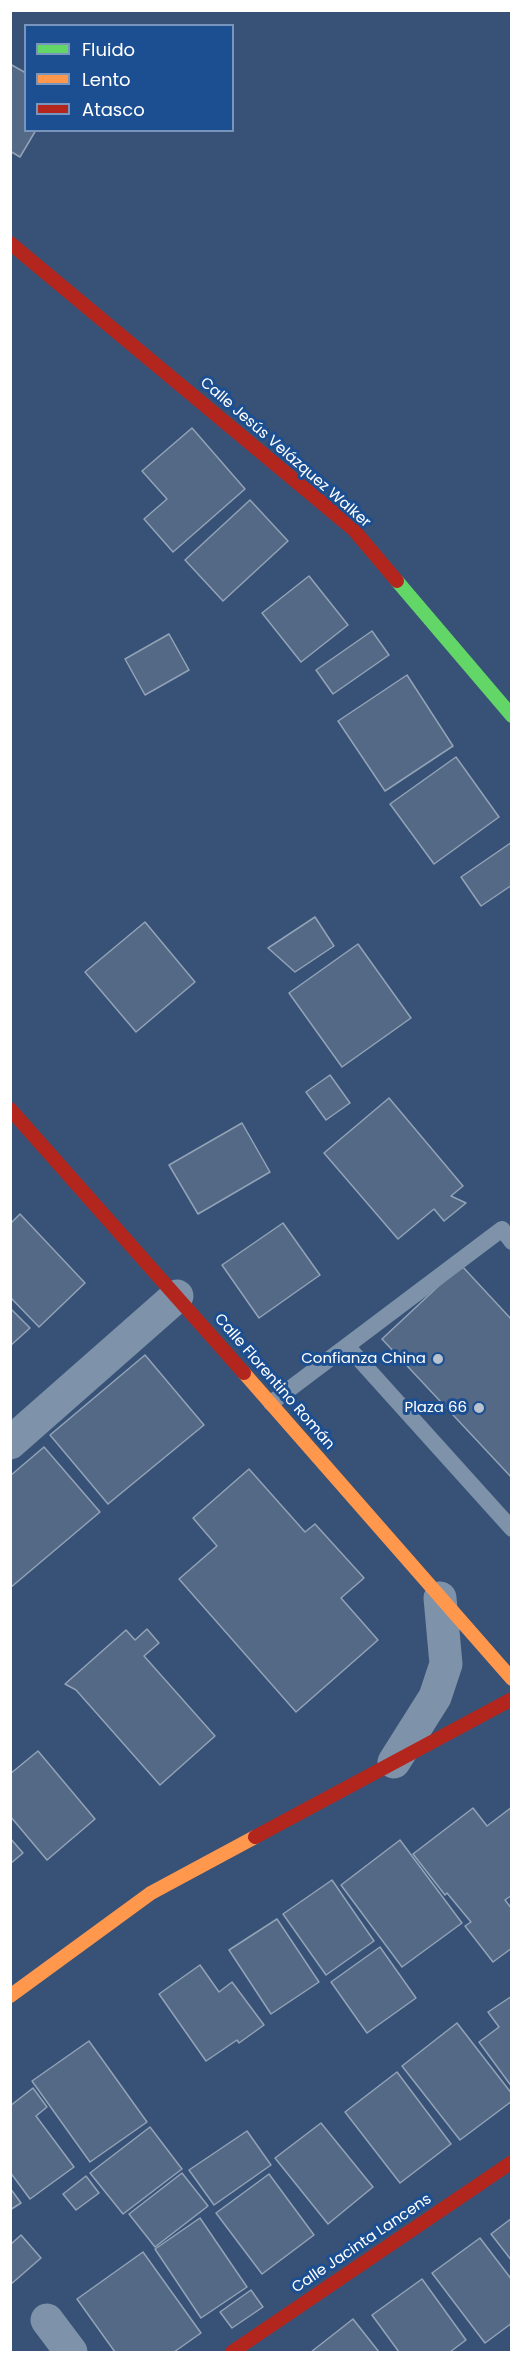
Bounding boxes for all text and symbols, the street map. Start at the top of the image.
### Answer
legend [24,24,234,132]
text: Fluido [82,37,135,62]
text: Lento [82,67,131,92]
text: Atasco [82,97,145,122]
street label: Calle Jesús Velázquez Walker [196,374,374,532]
street label: Calle Florentino Román [210,1310,338,1454]
place label: Confianza China [301,1350,426,1368]
marker: Confianza China [431,1352,445,1366]
place label: Plaza 66 [404,1399,467,1417]
marker: Plaza 66 [472,1401,486,1415]
street label: Calle Jacinta Lancens [289,2191,435,2297]

